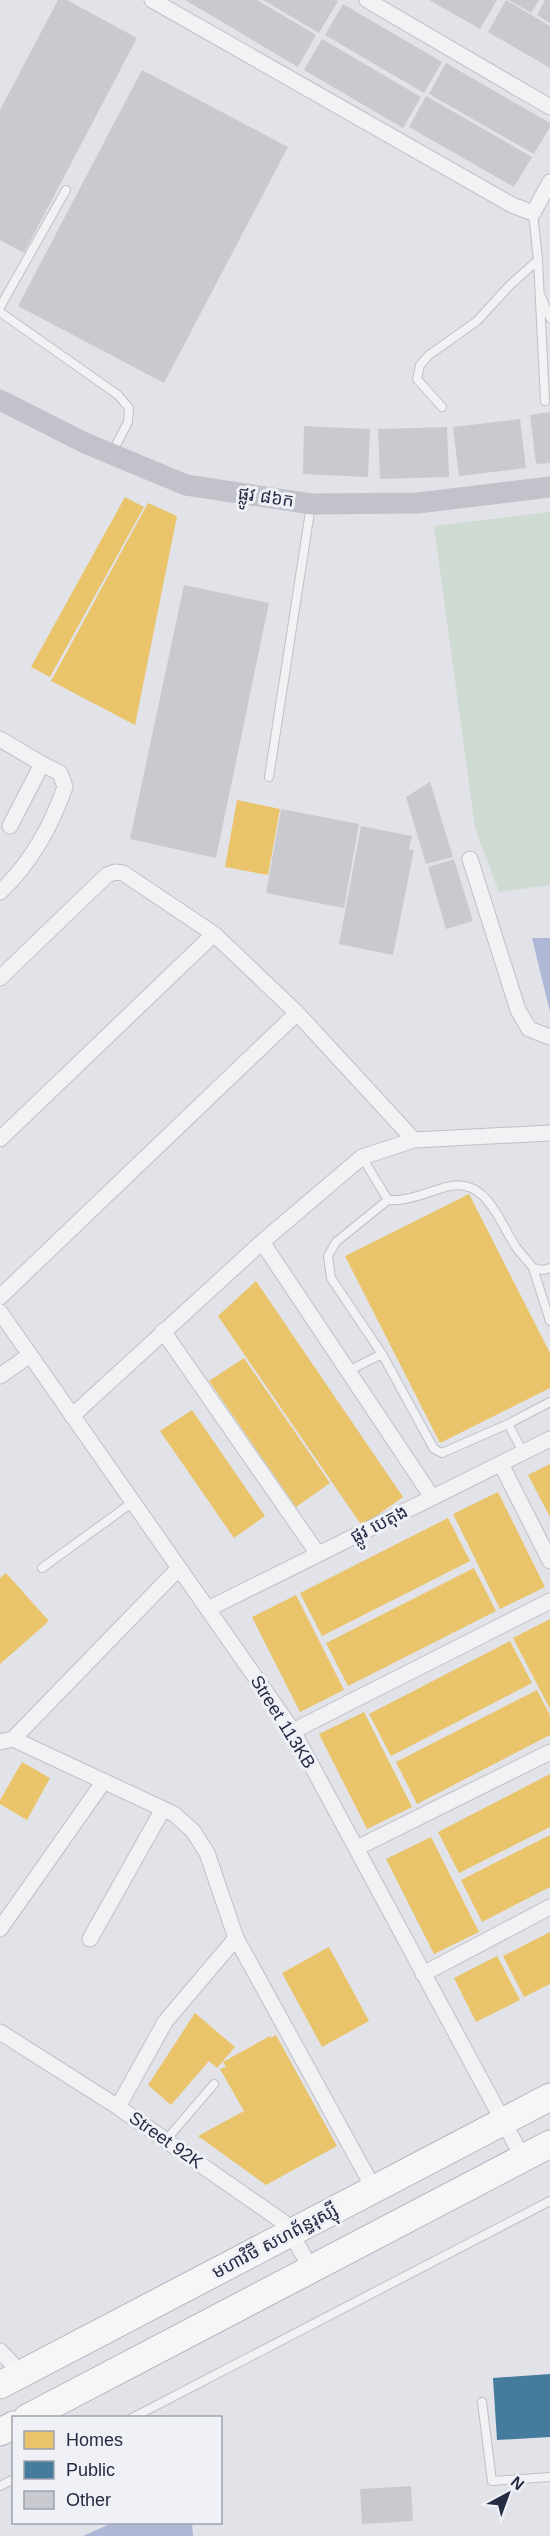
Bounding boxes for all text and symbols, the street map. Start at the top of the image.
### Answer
street label: ផ្លូវ ៨៦ក [236,483,295,517]
street label: ផ្លូវ បេតុង [347,1501,414,1553]
street label: Street 113KB [247,1672,319,1772]
street label: Street 92K [125,2107,207,2173]
street label: មហាវិថី សហព័ន្ធរុស្ស៊ី [208,2198,344,2288]
legend [12,2416,222,2524]
text: Homes [66,2430,123,2450]
text: Public [66,2460,115,2480]
north arrow [478,2464,538,2524]
text: N [508,2473,527,2493]
text: Other [66,2490,111,2510]

